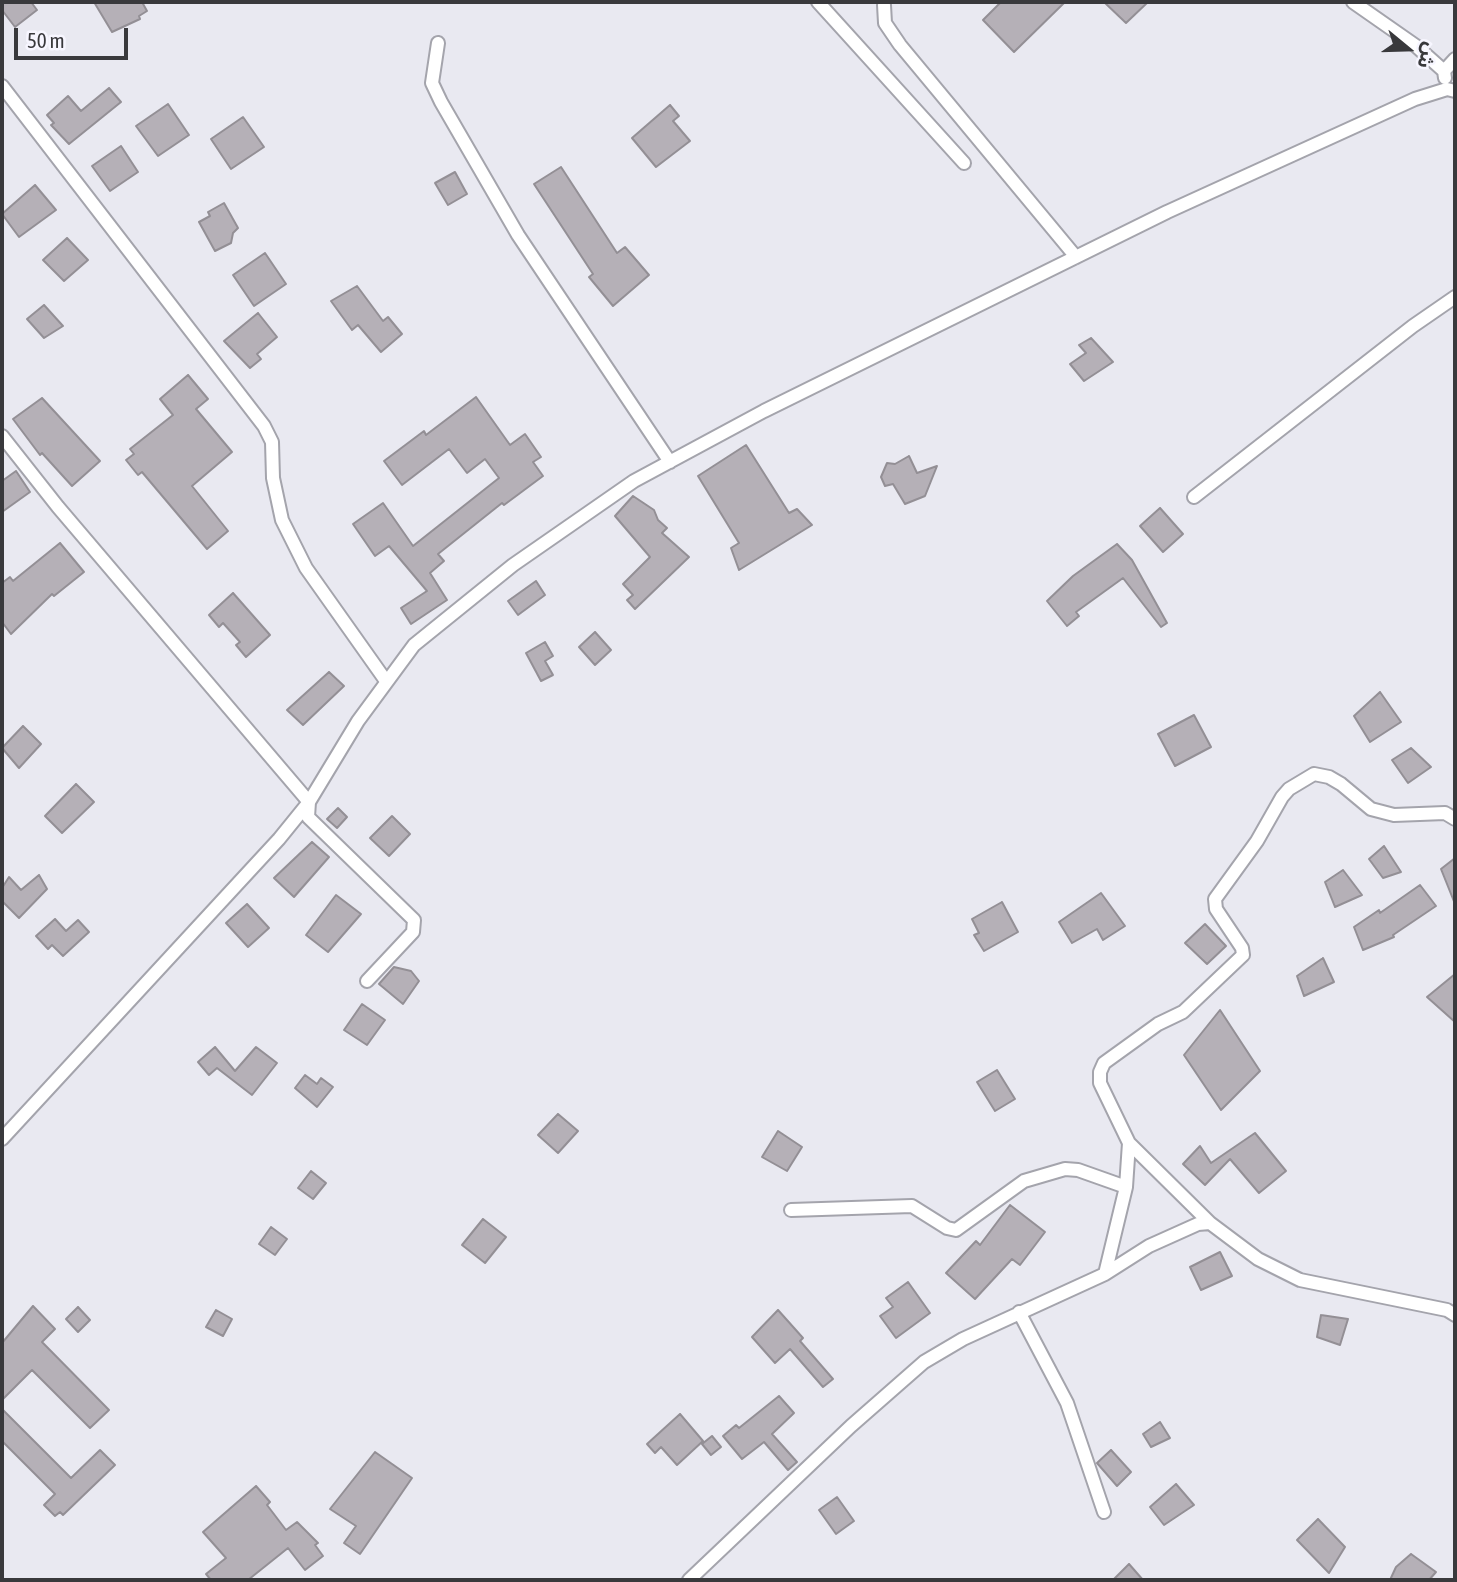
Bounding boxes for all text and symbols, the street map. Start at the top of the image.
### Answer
scale bar [18,14,131,58]
north arrow [1373,14,1443,84]
text: 50 m [27,28,65,52]
text: ش [1413,40,1442,72]

